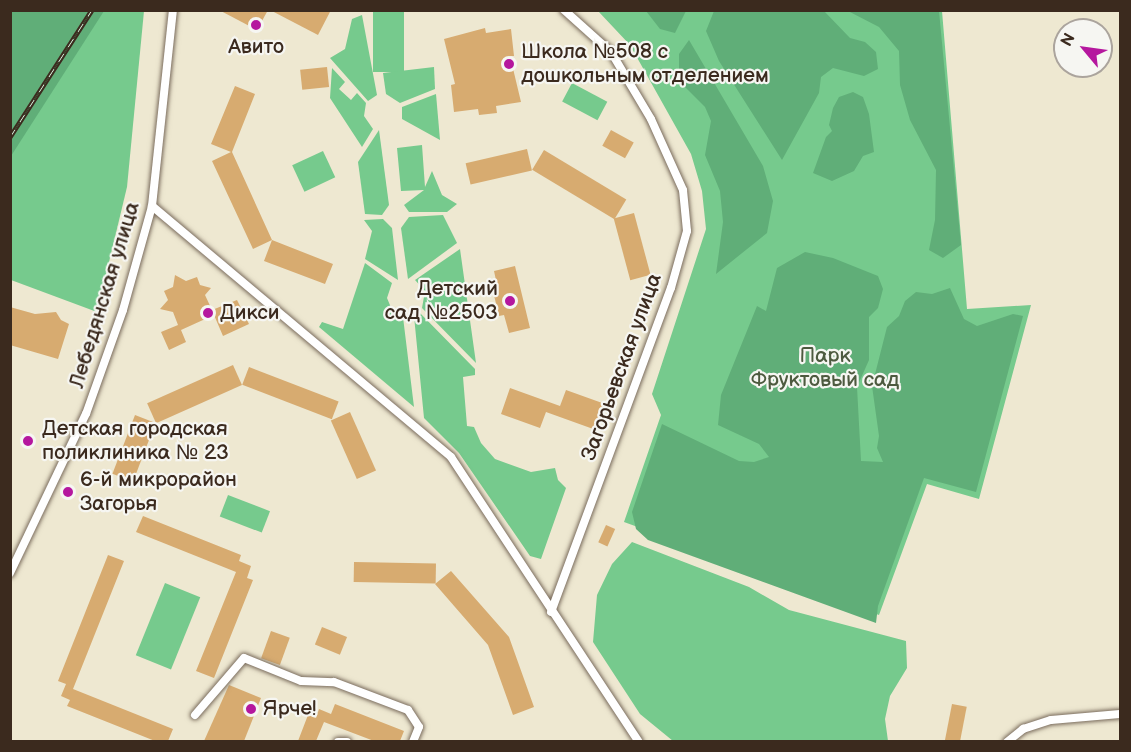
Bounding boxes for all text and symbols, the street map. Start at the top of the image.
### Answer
marker: Авито [249,18,263,32]
north arrow [1053,18,1113,78]
text: N [1057,30,1080,50]
place label: Авито [228,34,284,60]
place label: Школа №508 с дошкольным отделением [521,39,769,89]
marker: Школа №508 с дошкольным отделением [502,57,516,71]
street label: Лебедянская улица [65,199,145,391]
street label: Загорьевская улица [576,270,668,464]
place label: Детский сад №2503 [385,276,498,326]
marker: Детский сад №2503 [503,294,517,308]
place label: Дикси [220,300,279,326]
marker: Дикси [201,306,215,320]
park label: Парк Фруктовый сад [751,343,899,393]
place label: Детская городская поликлиника № 23 [42,416,229,466]
marker: Детская городская поликлиника № 23 [19,432,37,450]
place label: 6-й микрорайон Загорья [80,467,237,517]
marker: 6-й микрорайон Загорья [61,485,75,499]
place label: Ярче! [263,696,317,722]
marker: Ярче! [244,702,258,716]

